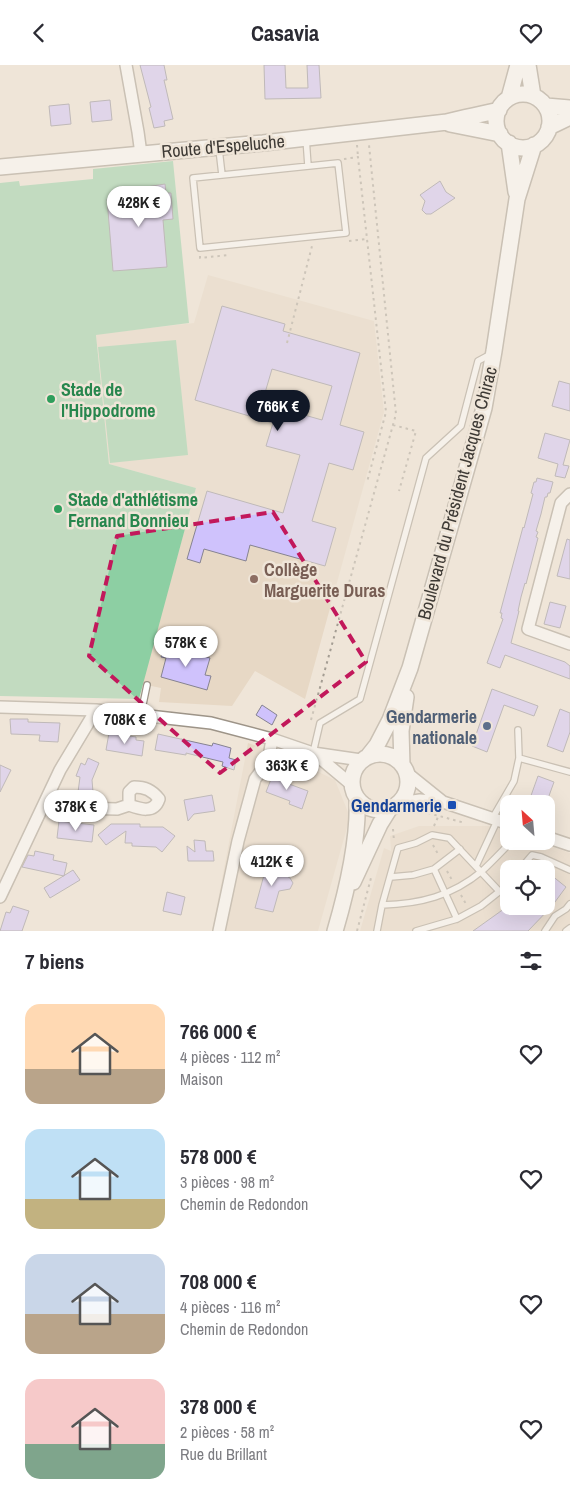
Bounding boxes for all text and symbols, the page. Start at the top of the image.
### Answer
text: Casavia [251,18,319,48]
icon: back [25,19,53,47]
icon: heart [517,19,545,47]
street label: Route d'Espeluche [160,128,286,164]
pin: 428K € [98,185,180,228]
text: 428K € [118,191,160,213]
street label: Boulevard du Président Jacques Chirac [411,364,503,622]
place label: Stade de l'Hippodrome [61,377,156,423]
pin: 766K € [237,389,319,432]
marker: Stade de l'Hippodrome [45,393,57,405]
text: 766K € [257,395,299,417]
place label: Stade d'athlétisme Fernand Bonnieu [68,487,198,533]
marker: Stade d'athlétisme Fernand Bonnieu [52,503,64,515]
place label: Collège Marguerite Duras [264,557,385,603]
marker: Collège Marguerite Duras [248,573,260,585]
pin: 578K € [145,625,227,668]
text: 578K € [165,631,207,653]
pin: 708K € [84,703,166,745]
place label: Gendarmerie nationale [386,704,477,750]
text: 708K € [104,708,146,730]
marker: Gendarmerie nationale [481,720,493,732]
pin: 363K € [246,749,328,791]
text: 363K € [266,754,308,776]
pin: 378K € [35,789,117,832]
place label: Gendarmerie [351,793,442,818]
text: 378K € [55,795,97,817]
north arrow [500,795,555,850]
map controls [500,795,555,915]
marker: Gendarmerie [446,799,458,811]
pin: 412K € [231,845,313,887]
text: 412K € [251,850,293,872]
button: locate [500,860,555,915]
text: 7 biens [25,947,84,976]
icon: filters [517,947,545,975]
text: 766 000 € [180,1017,257,1046]
icon: home [65,1024,125,1084]
icon: heart [517,1040,545,1068]
text: 4 pièces · 112 m² [180,1046,280,1068]
text: Maison [180,1068,223,1090]
text: 578 000 € [180,1142,257,1171]
icon: home [65,1149,125,1209]
icon: heart [517,1165,545,1193]
text: 3 pièces · 98 m² [180,1171,274,1193]
text: Chemin de Redondon [180,1193,308,1215]
text: 708 000 € [180,1267,257,1296]
icon: home [65,1274,125,1334]
icon: heart [517,1290,545,1318]
text: 4 pièces · 116 m² [180,1296,280,1318]
text: Chemin de Redondon [180,1318,308,1340]
text: 378 000 € [180,1392,257,1421]
icon: home [65,1399,125,1459]
icon: heart [517,1415,545,1443]
text: 2 pièces · 58 m² [180,1421,274,1443]
text: Rue du Brillant [180,1443,267,1465]

